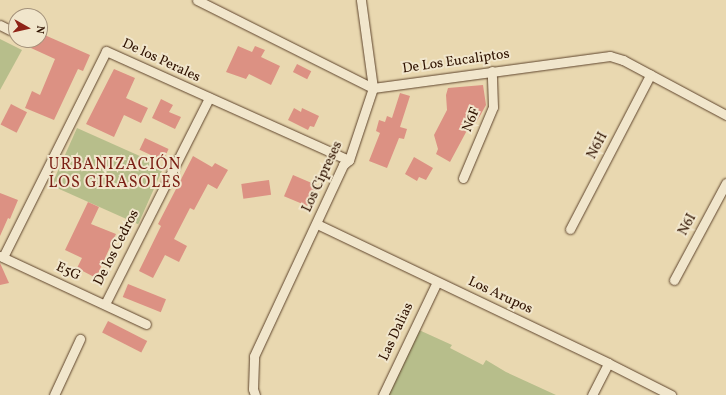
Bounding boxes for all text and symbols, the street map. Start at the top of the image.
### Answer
north arrow [8,8,48,48]
text: N [31,25,47,35]
street label: De los Perales [119,36,203,86]
street label: De Los Eucaliptos [401,46,511,78]
street label: N6F [459,105,485,135]
street label: N6H [584,130,612,162]
street label: Los Cipreses [299,139,347,215]
district label: URBANIZACIÓN LOS GIRASOLES [48,155,182,193]
street label: De los Cedros [91,207,143,289]
street label: N6I [675,211,701,239]
street label: E5G [53,259,83,285]
street label: Los Arupos [465,274,535,318]
street label: Las Dalias [376,300,418,364]

